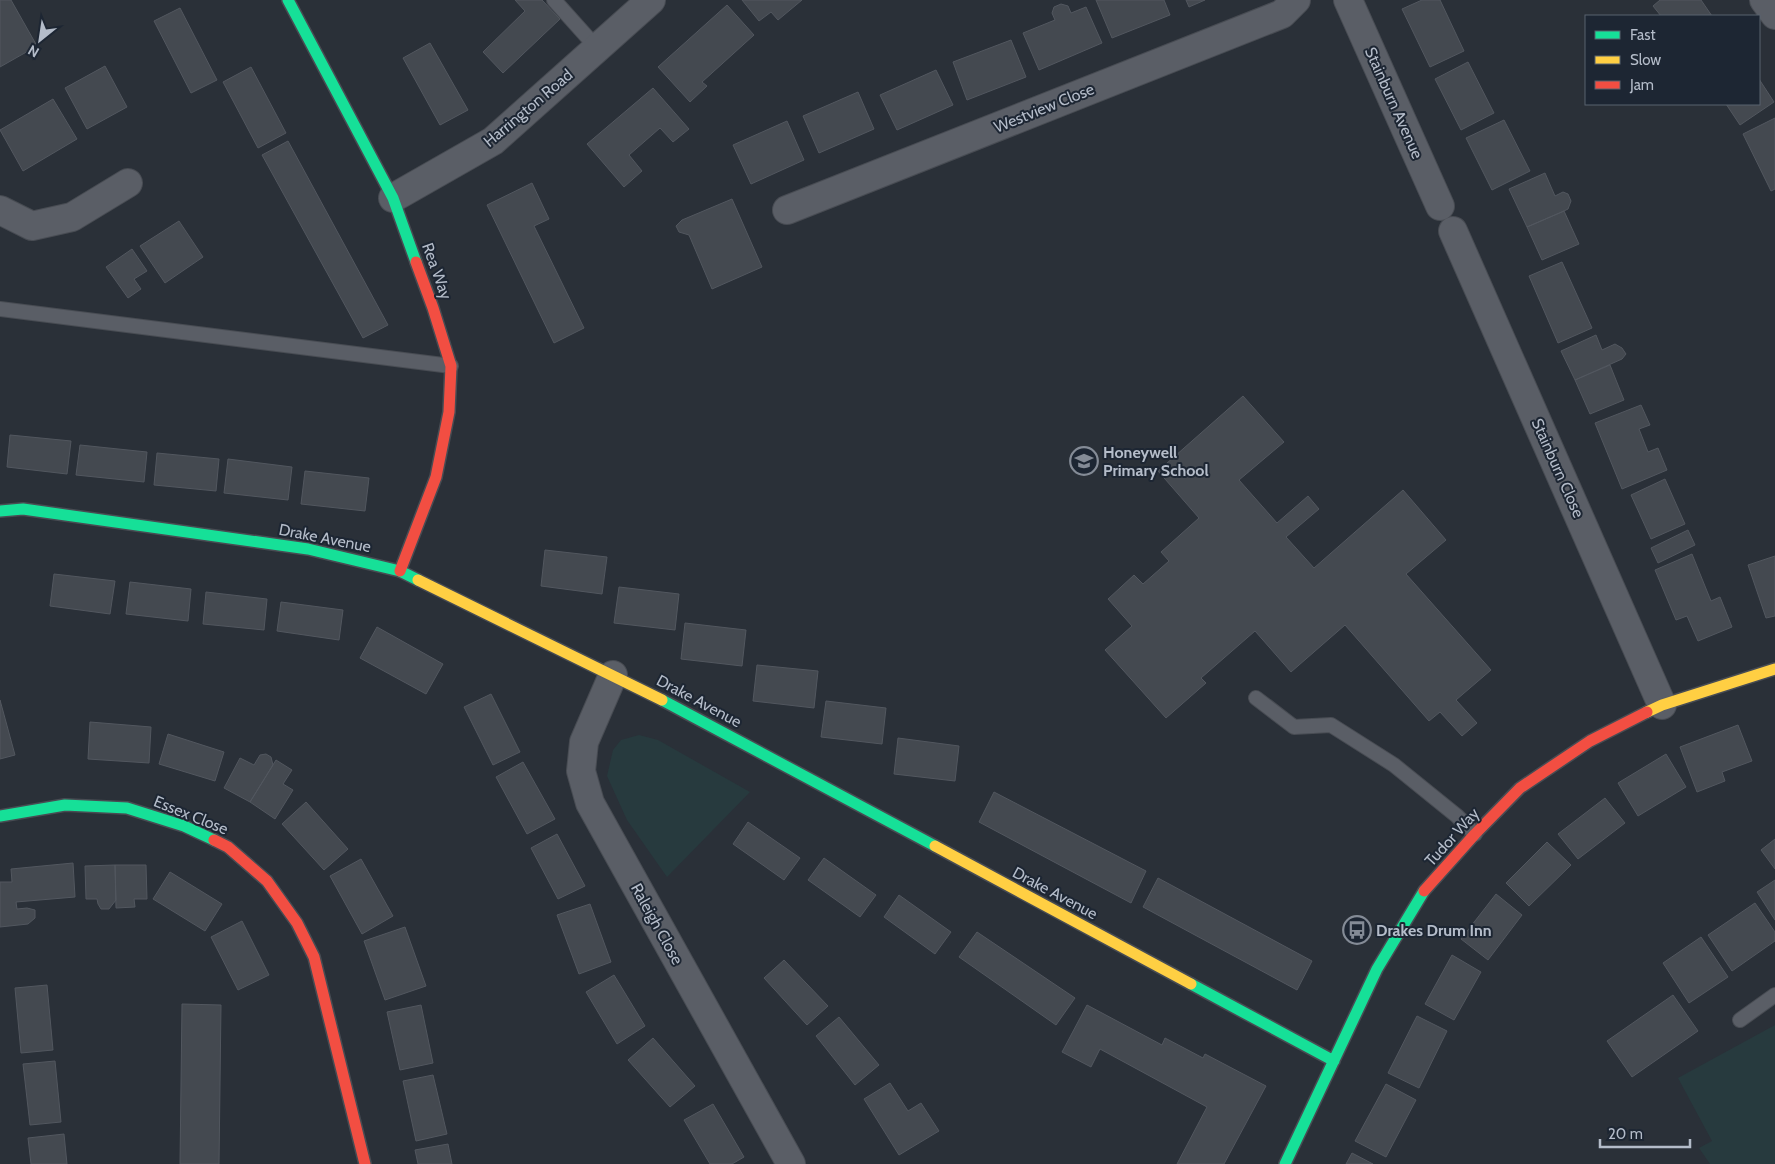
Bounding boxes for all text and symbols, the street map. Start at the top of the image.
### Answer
north arrow [15,15,65,65]
legend [1585,15,1760,105]
text: Fast [1630,26,1655,44]
text: N [25,41,42,62]
street label: Stainburn Avenue [1361,44,1427,162]
text: Slow [1630,51,1661,69]
street label: Harrington Road [480,65,576,151]
text: Jam [1629,76,1654,94]
street label: Westview Close [991,79,1097,137]
street label: Rea Way [418,240,456,302]
street label: Stainburn Close [1528,415,1588,521]
place label: Honeywell Primary School [1103,443,1209,480]
school or university icon: Honeywell Primary School [1069,446,1099,476]
street label: Drake Avenue [277,520,373,556]
street label: Drake Avenue [653,671,745,731]
street label: Essex Close [151,791,231,839]
street label: Tudor Way [1421,804,1483,870]
street label: Drake Avenue [1009,863,1101,923]
street label: Raleigh Close [627,880,687,968]
bus stop icon: Drakes Drum Inn [1342,915,1372,945]
place label: Drakes Drum Inn [1376,921,1492,940]
scale bar [1600,1116,1690,1148]
text: 20 m [1608,1125,1643,1143]

